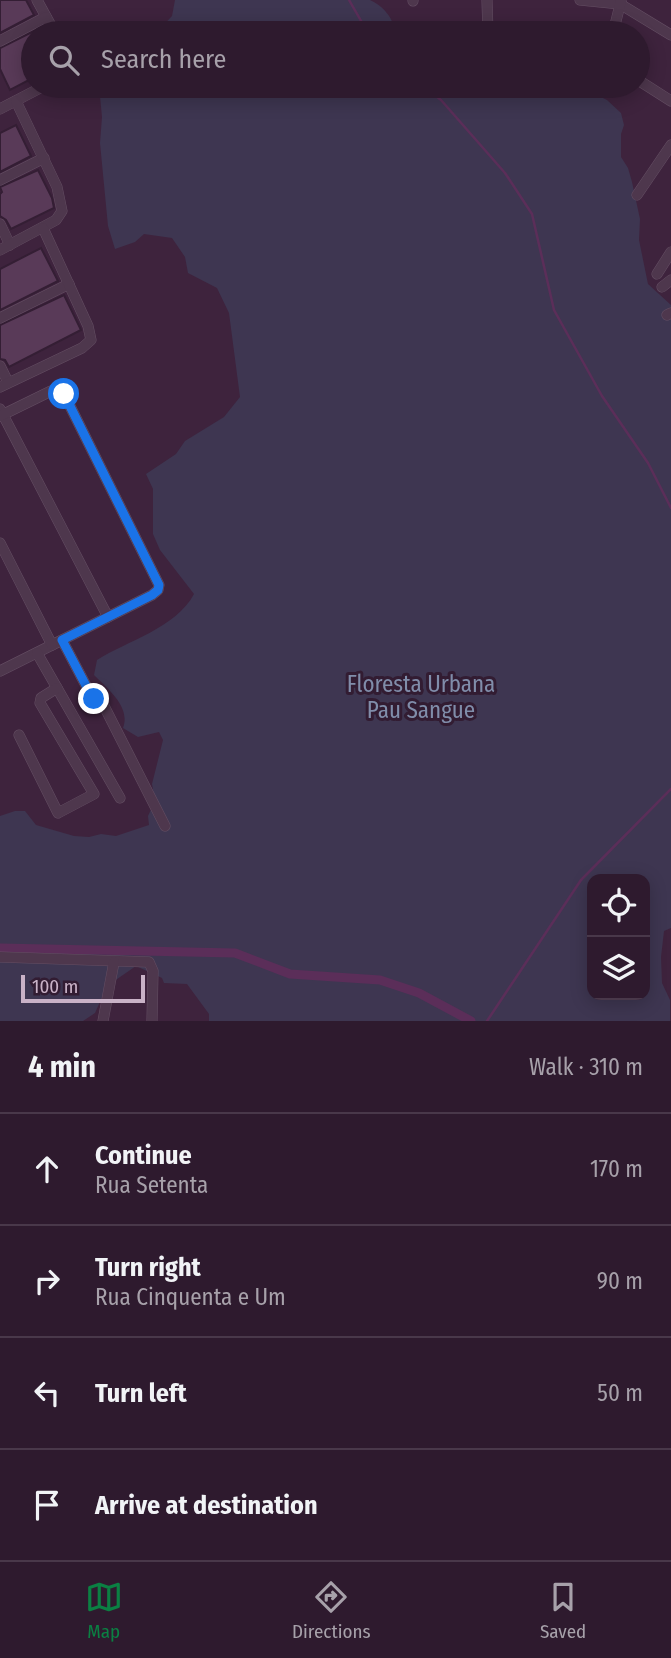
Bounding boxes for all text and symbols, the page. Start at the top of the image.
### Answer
search box [21,21,650,98]
icon: search [45,41,83,79]
text: Search here [101,44,226,75]
route start [48,378,79,409]
park label: Floresta Urbana Pau Sangue [347,670,495,724]
route end [78,683,109,714]
map controls [587,874,650,1000]
button: locate [587,874,650,937]
button: layers [587,937,650,1000]
scale bar [21,972,145,1004]
text: 100 m [32,975,78,998]
text: 4 min [28,1049,96,1085]
text: Walk · 310 m [529,1053,643,1081]
text: Continue [95,1140,192,1171]
icon: ahead [28,1150,66,1188]
text: 170 m [590,1155,643,1183]
text: Rua Setenta [95,1171,208,1199]
text: Turn right [95,1252,201,1283]
icon: right [28,1262,66,1300]
text: 90 m [597,1267,643,1295]
text: Rua Cinquenta e Um [95,1283,286,1311]
icon: left [28,1374,66,1412]
text: Turn left [95,1378,187,1409]
text: 50 m [597,1379,643,1407]
icon: arrive [28,1486,66,1524]
text: Arrive at destination [95,1490,318,1521]
tab: Map [85,1578,123,1643]
tab: Directions [292,1578,371,1643]
tab: Saved [540,1578,586,1643]

